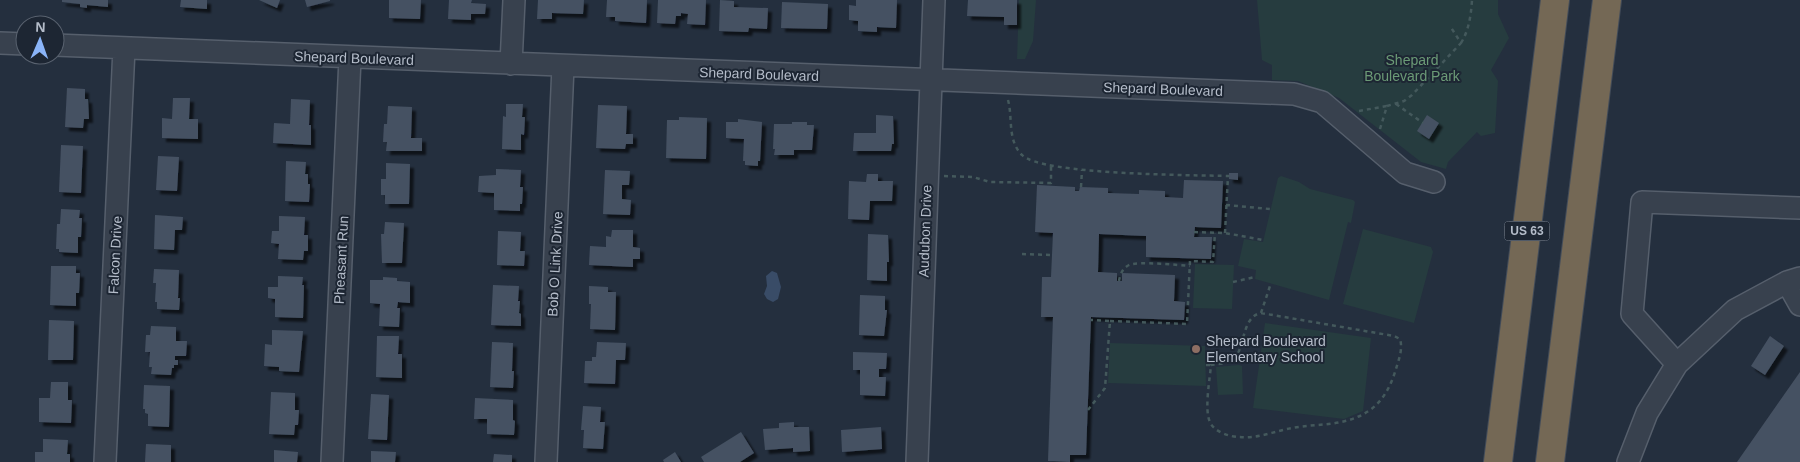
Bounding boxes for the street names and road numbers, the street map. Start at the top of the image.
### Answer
street label: Shepard Boulevard [294,48,414,68]
street label: Shepard Boulevard [699,64,819,84]
street label: Shepard Boulevard [1103,79,1223,99]
street label: Audubon Drive [915,184,935,278]
street label: Bob O Link Drive [544,211,566,317]
street label: Falcon Drive [105,215,125,295]
street label: Pheasant Run [331,215,351,305]
road number: US 63 [1504,222,1550,240]

